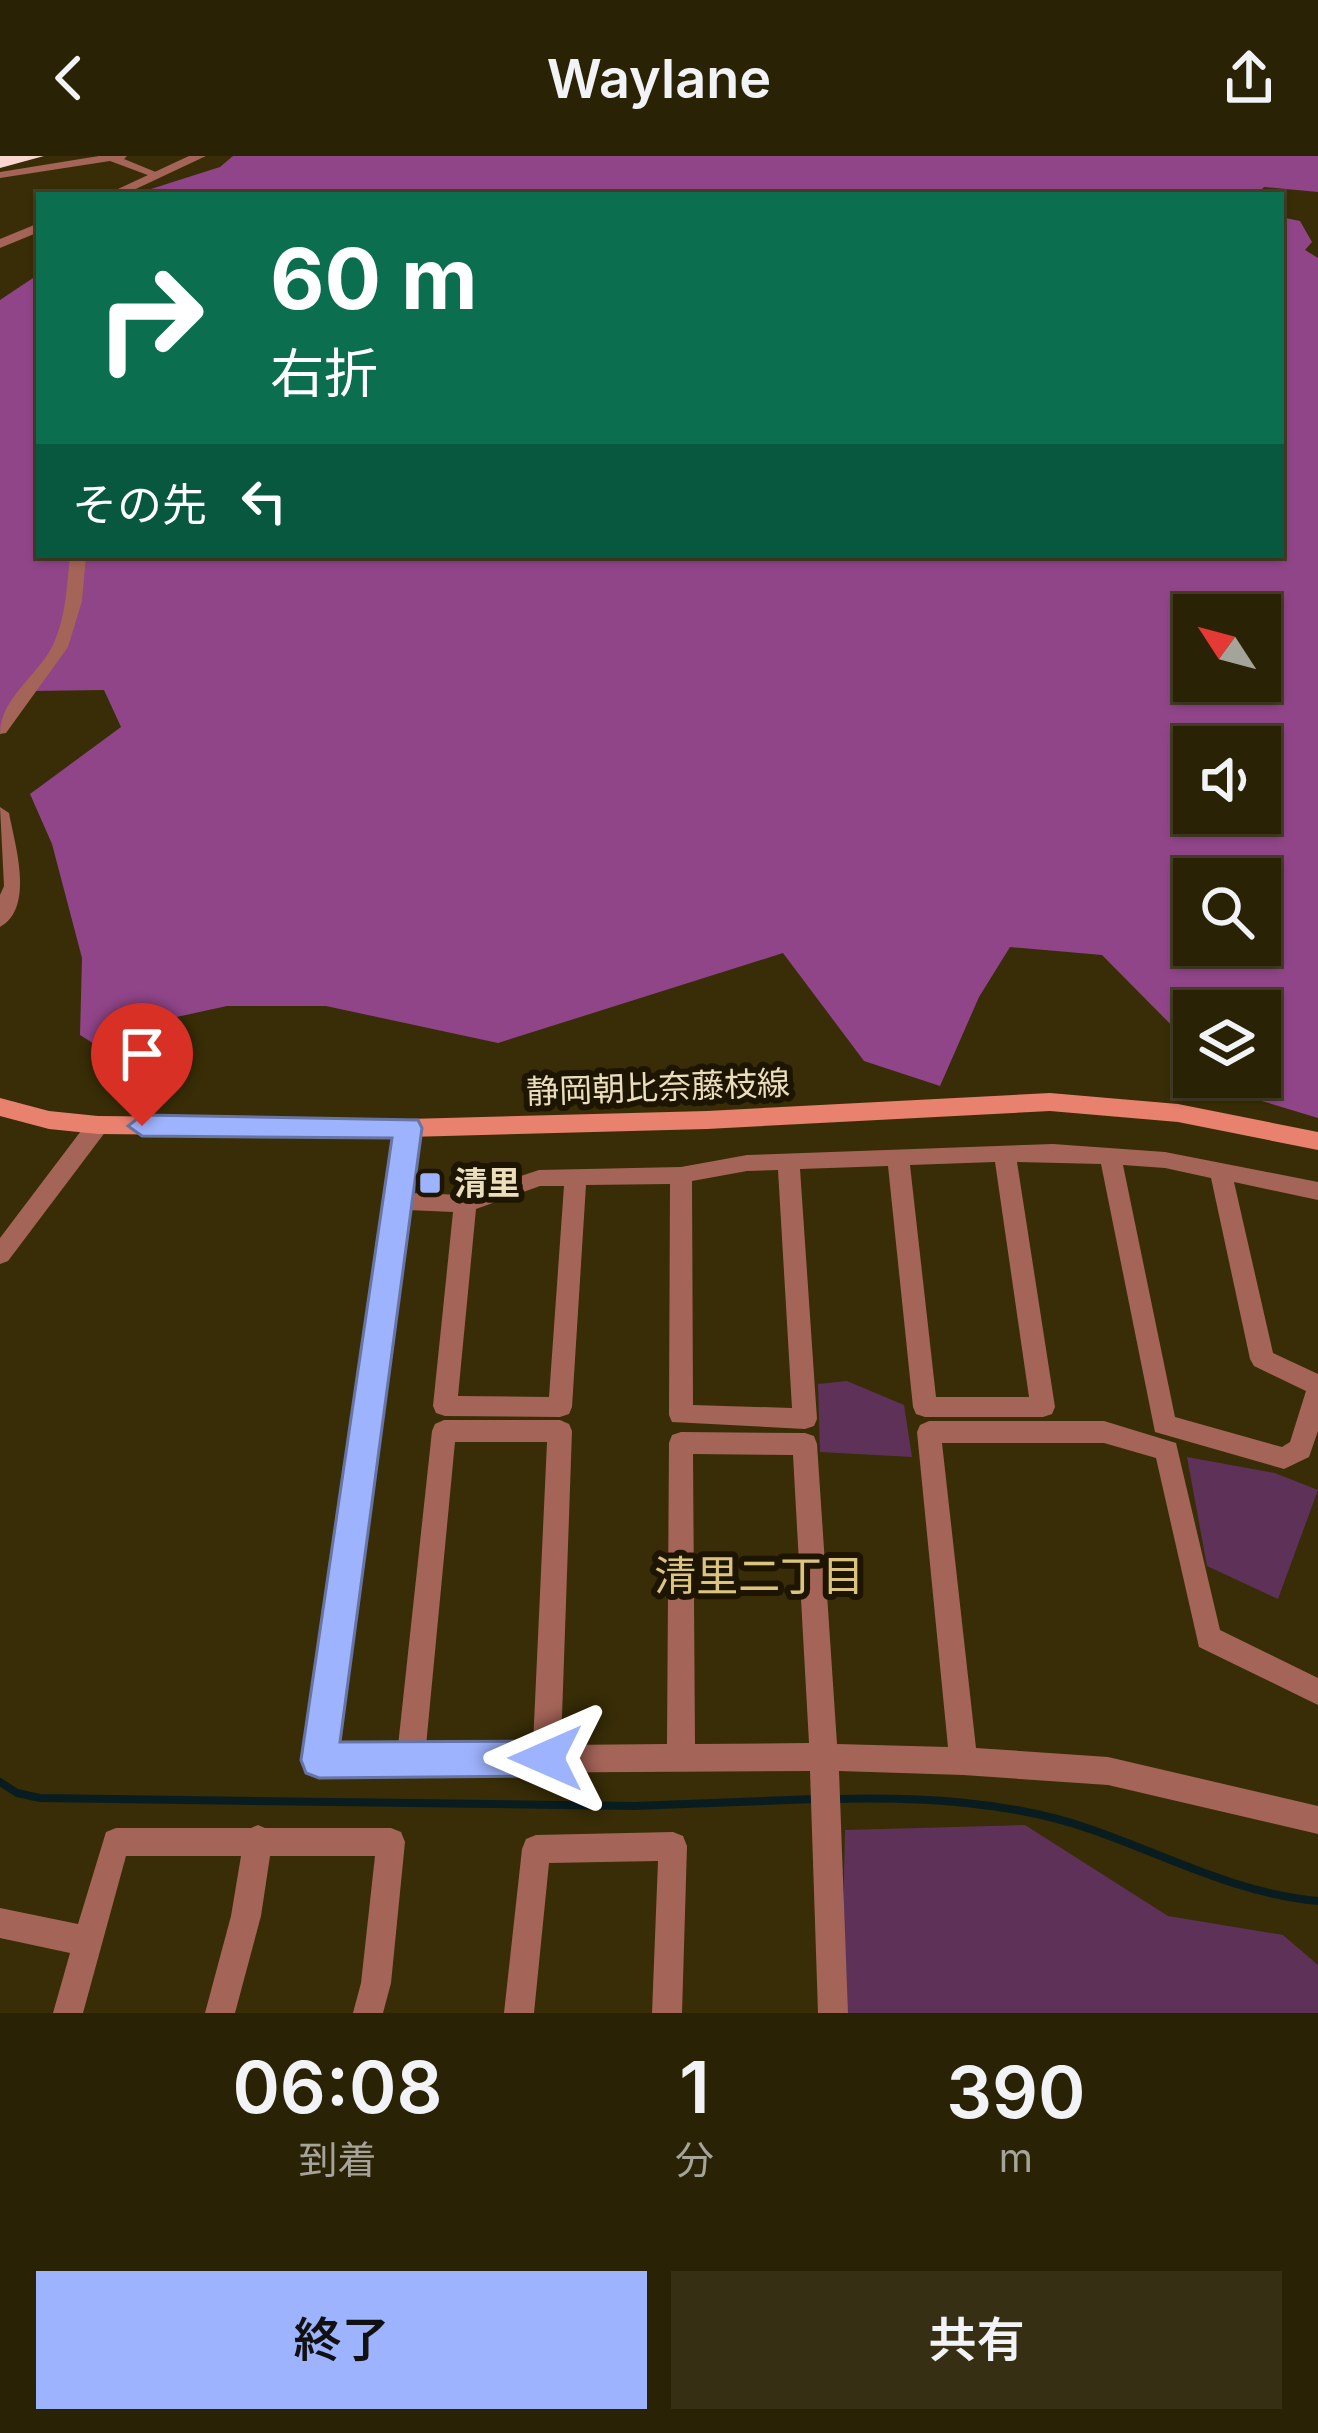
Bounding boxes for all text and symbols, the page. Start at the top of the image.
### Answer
icon: back [36,45,102,111]
icon: share [1216,45,1282,111]
text: Waylane [547,46,771,111]
text: 60 m [270,228,478,329]
icon: right [72,240,228,396]
text: 右折 [270,341,378,406]
icon: left [231,468,297,534]
text: その先 [72,477,207,532]
north arrow [1173,594,1281,702]
map controls [1173,594,1281,1098]
button: sound [1173,726,1281,834]
button: search [1173,858,1281,966]
button: layers [1173,990,1281,1098]
pin [91,1003,193,1126]
icon: arrive [109,1021,175,1087]
street label: 静岡朝比奈藤枝線 [525,1062,791,1112]
place label: 清里 [454,1163,520,1203]
marker: 清里 [417,1170,443,1196]
district label: 清里二丁目 [654,1550,864,1601]
position arrow [483,1695,609,1821]
text: 06:08 [232,2043,442,2130]
text: 1 [679,2043,710,2130]
text: 390 [946,2048,1086,2135]
text: m [999,2134,1033,2181]
text: 到着 [298,2136,376,2183]
text: 分 [675,2136,714,2183]
button: 終了 [36,2271,647,2409]
button: 共有 [671,2271,1282,2409]

